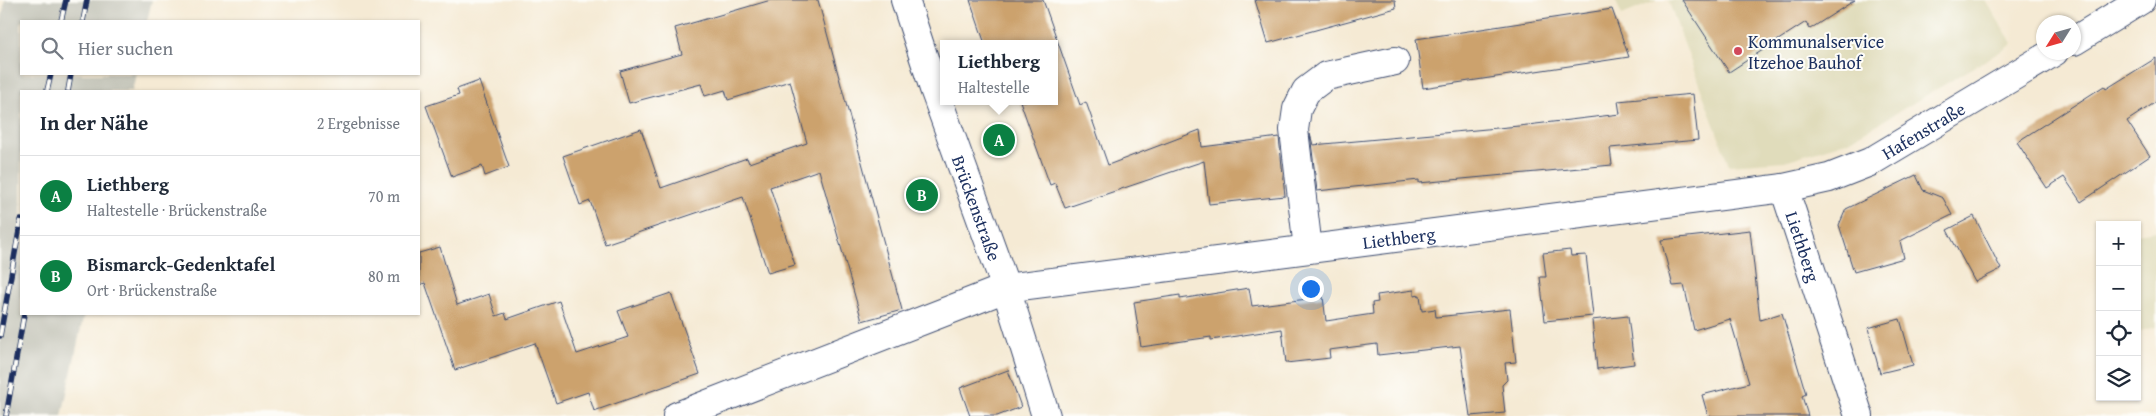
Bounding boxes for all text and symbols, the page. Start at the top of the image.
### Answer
north arrow [2036,15,2081,60]
search box [20,20,420,75]
place label: Kommunalservice Itzehoe Bauhof [1748,28,1884,76]
icon: search [38,34,66,62]
text: Hier suchen [78,34,173,62]
popup [940,40,1058,105]
marker: Kommunalservice Itzehoe Bauhof [1732,45,1744,57]
text: Liethberg [958,47,1040,75]
text: Haltestelle [958,75,1030,99]
street label: Hafenstraße [1876,95,1970,166]
text: In der Nähe [40,107,148,138]
text: 2 Ergebnisse [317,111,400,135]
pin: A [983,121,1015,159]
street label: Brückenstraße [945,151,1009,265]
text: Liethberg [87,170,169,198]
pin: B [906,176,938,214]
text: A [51,184,61,208]
text: 70 m [368,184,400,208]
text: Haltestelle · Brückenstraße [87,198,267,222]
street label: Liethberg [1779,208,1827,285]
street label: Liethberg [1361,219,1437,256]
map controls [2096,221,2141,401]
button: + [2096,221,2141,266]
text: Bismarck-Gedenktafel [87,250,275,278]
text: B [51,264,61,288]
text: 80 m [368,264,400,288]
button: − [2096,266,2141,311]
your location [1298,276,1324,302]
text: Ort · Brückenstraße [87,278,217,302]
button: locate [2096,311,2141,356]
button: layers [2096,356,2141,401]

